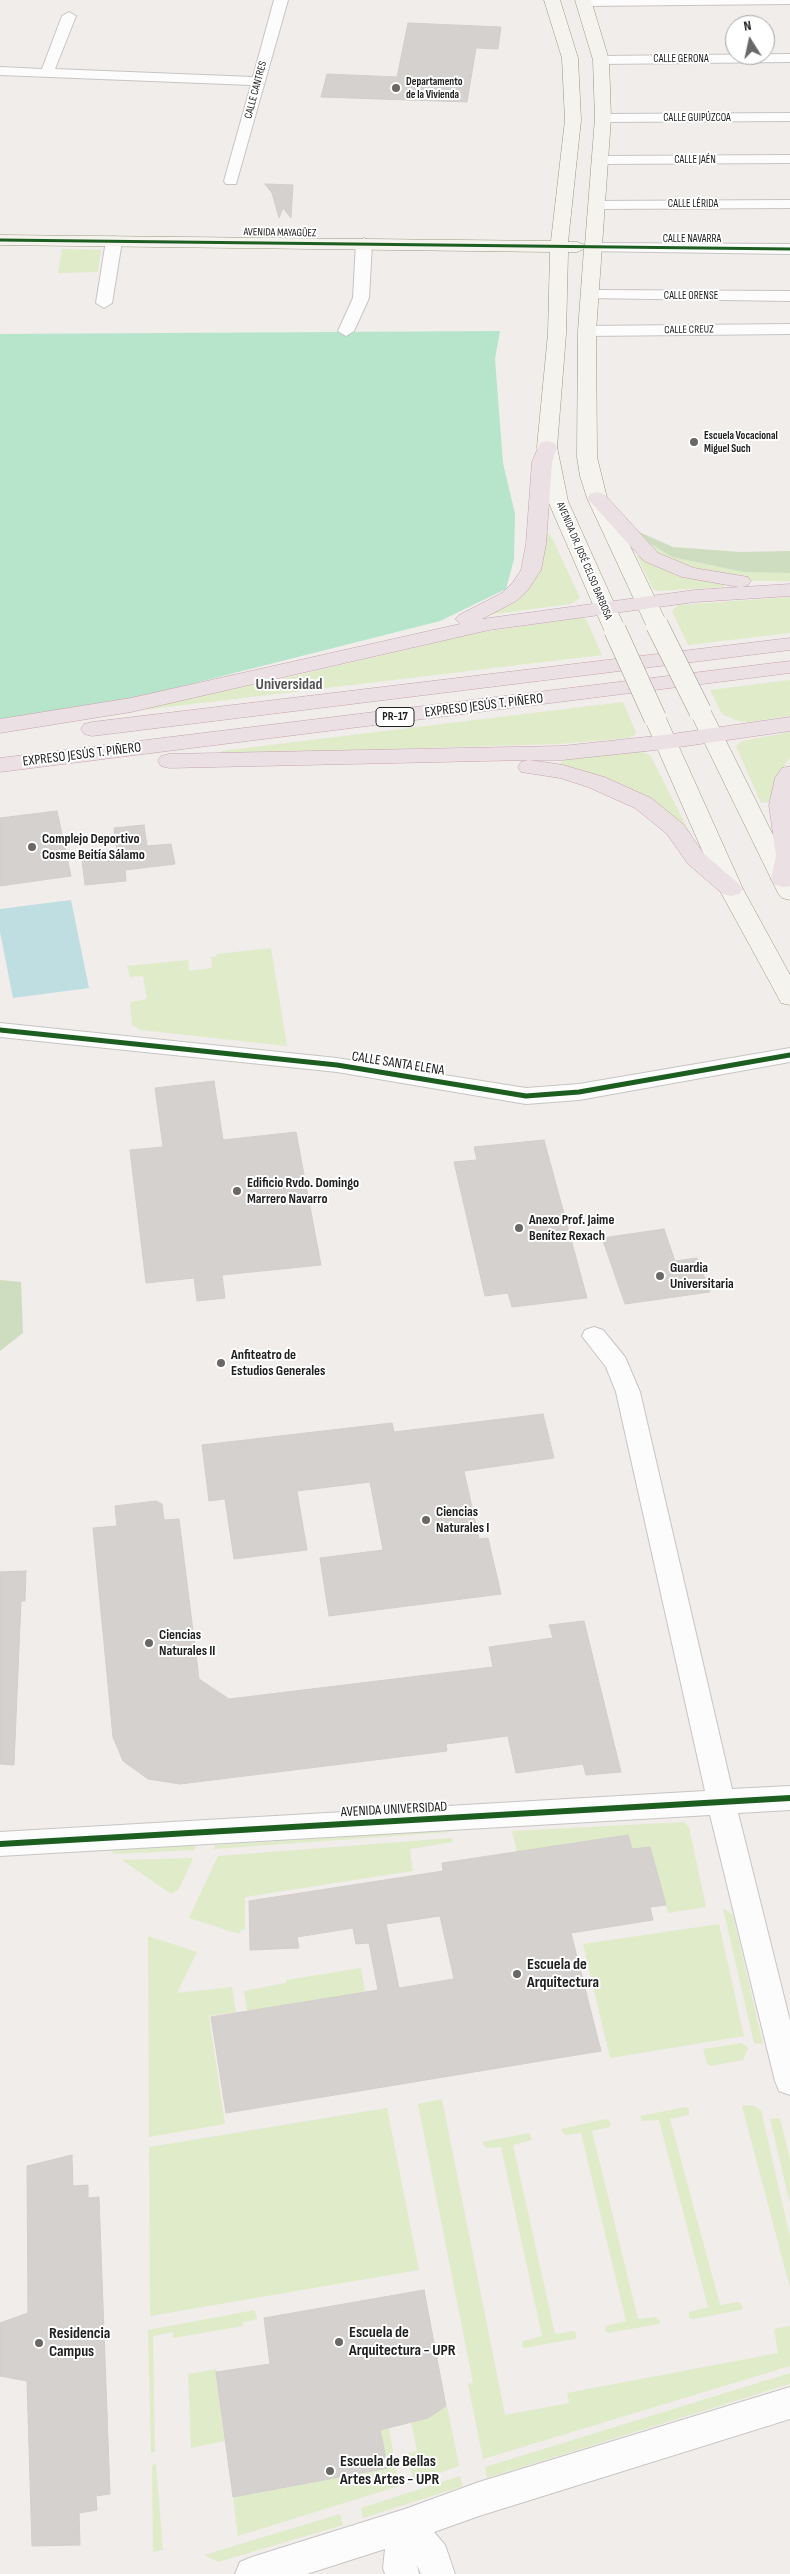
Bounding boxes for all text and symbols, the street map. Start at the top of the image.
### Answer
north arrow [725,15,775,65]
text: N [742,17,753,35]
street label: CALLE GERONA [653,52,709,66]
street label: CALLE CANTRES [242,60,270,120]
place label: Departamento de la Vivienda [406,75,463,101]
marker: Departamento de la Vivienda [390,82,402,94]
street label: CALLE GUIPÚZCOA [663,111,731,125]
street label: CALLE JAÉN [674,153,716,167]
street label: CALLE LÉRIDA [668,197,718,211]
street label: AVENIDA MAYAGÜEZ [243,226,317,240]
street label: CALLE NAVARRA [663,232,721,246]
street label: CALLE ORENSE [664,289,718,303]
street label: CALLE CREUZ [664,323,714,337]
place label: Escuela Vocacional Miguel Such [704,429,778,455]
marker: Escuela Vocacional Miguel Such [688,436,700,448]
street label: AVENIDA DR. JOSÉ CELSO BARBOSA [553,500,615,622]
district label: Universidad [256,675,322,695]
street label: EXPRESO JESÚS T. PIÑERO [424,690,544,722]
road number: PR-17 [376,708,414,726]
street label: EXPRESO JESÚS T. PIÑERO [22,739,142,771]
place label: Complejo Deportivo Cosme Beitía Sálamo [42,831,145,864]
marker: Complejo Deportivo Cosme Beitía Sálamo [26,841,38,853]
street label: CALLE SANTA ELENA [351,1048,445,1080]
place label: Edificio Rvdo. Domingo Marrero Navarro [247,1175,359,1208]
marker: Edificio Rvdo. Domingo Marrero Navarro [231,1185,243,1197]
place label: Anexo Prof. Jaime Benítez Rexach [529,1212,614,1244]
marker: Anexo Prof. Jaime Benítez Rexach [513,1222,525,1234]
place label: Guardia Universitaria [670,1260,734,1292]
marker: Guardia Universitaria [654,1270,666,1282]
place label: Anfiteatro de Estudios Generales [231,1347,325,1380]
marker: Anfiteatro de Estudios Generales [215,1357,227,1369]
place label: Ciencias Naturales I [436,1504,489,1536]
marker: Ciencias Naturales I [420,1514,432,1526]
place label: Ciencias Naturales II [159,1627,215,1660]
marker: Ciencias Naturales II [143,1637,155,1649]
street label: AVENIDA UNIVERSIDAD [340,1799,448,1821]
place label: Escuela de Arquitectura [527,1955,599,1993]
marker: Escuela de Arquitectura [511,1968,523,1980]
place label: Escuela de Arquitectura - UPR [349,2323,456,2361]
place label: Residencia Campus [49,2324,110,2362]
marker: Escuela de Arquitectura - UPR [333,2336,345,2348]
marker: Residencia Campus [33,2337,45,2349]
place label: Escuela de Bellas Artes Artes - UPR [340,2452,439,2490]
marker: Escuela de Bellas Artes Artes - UPR [324,2465,336,2477]

